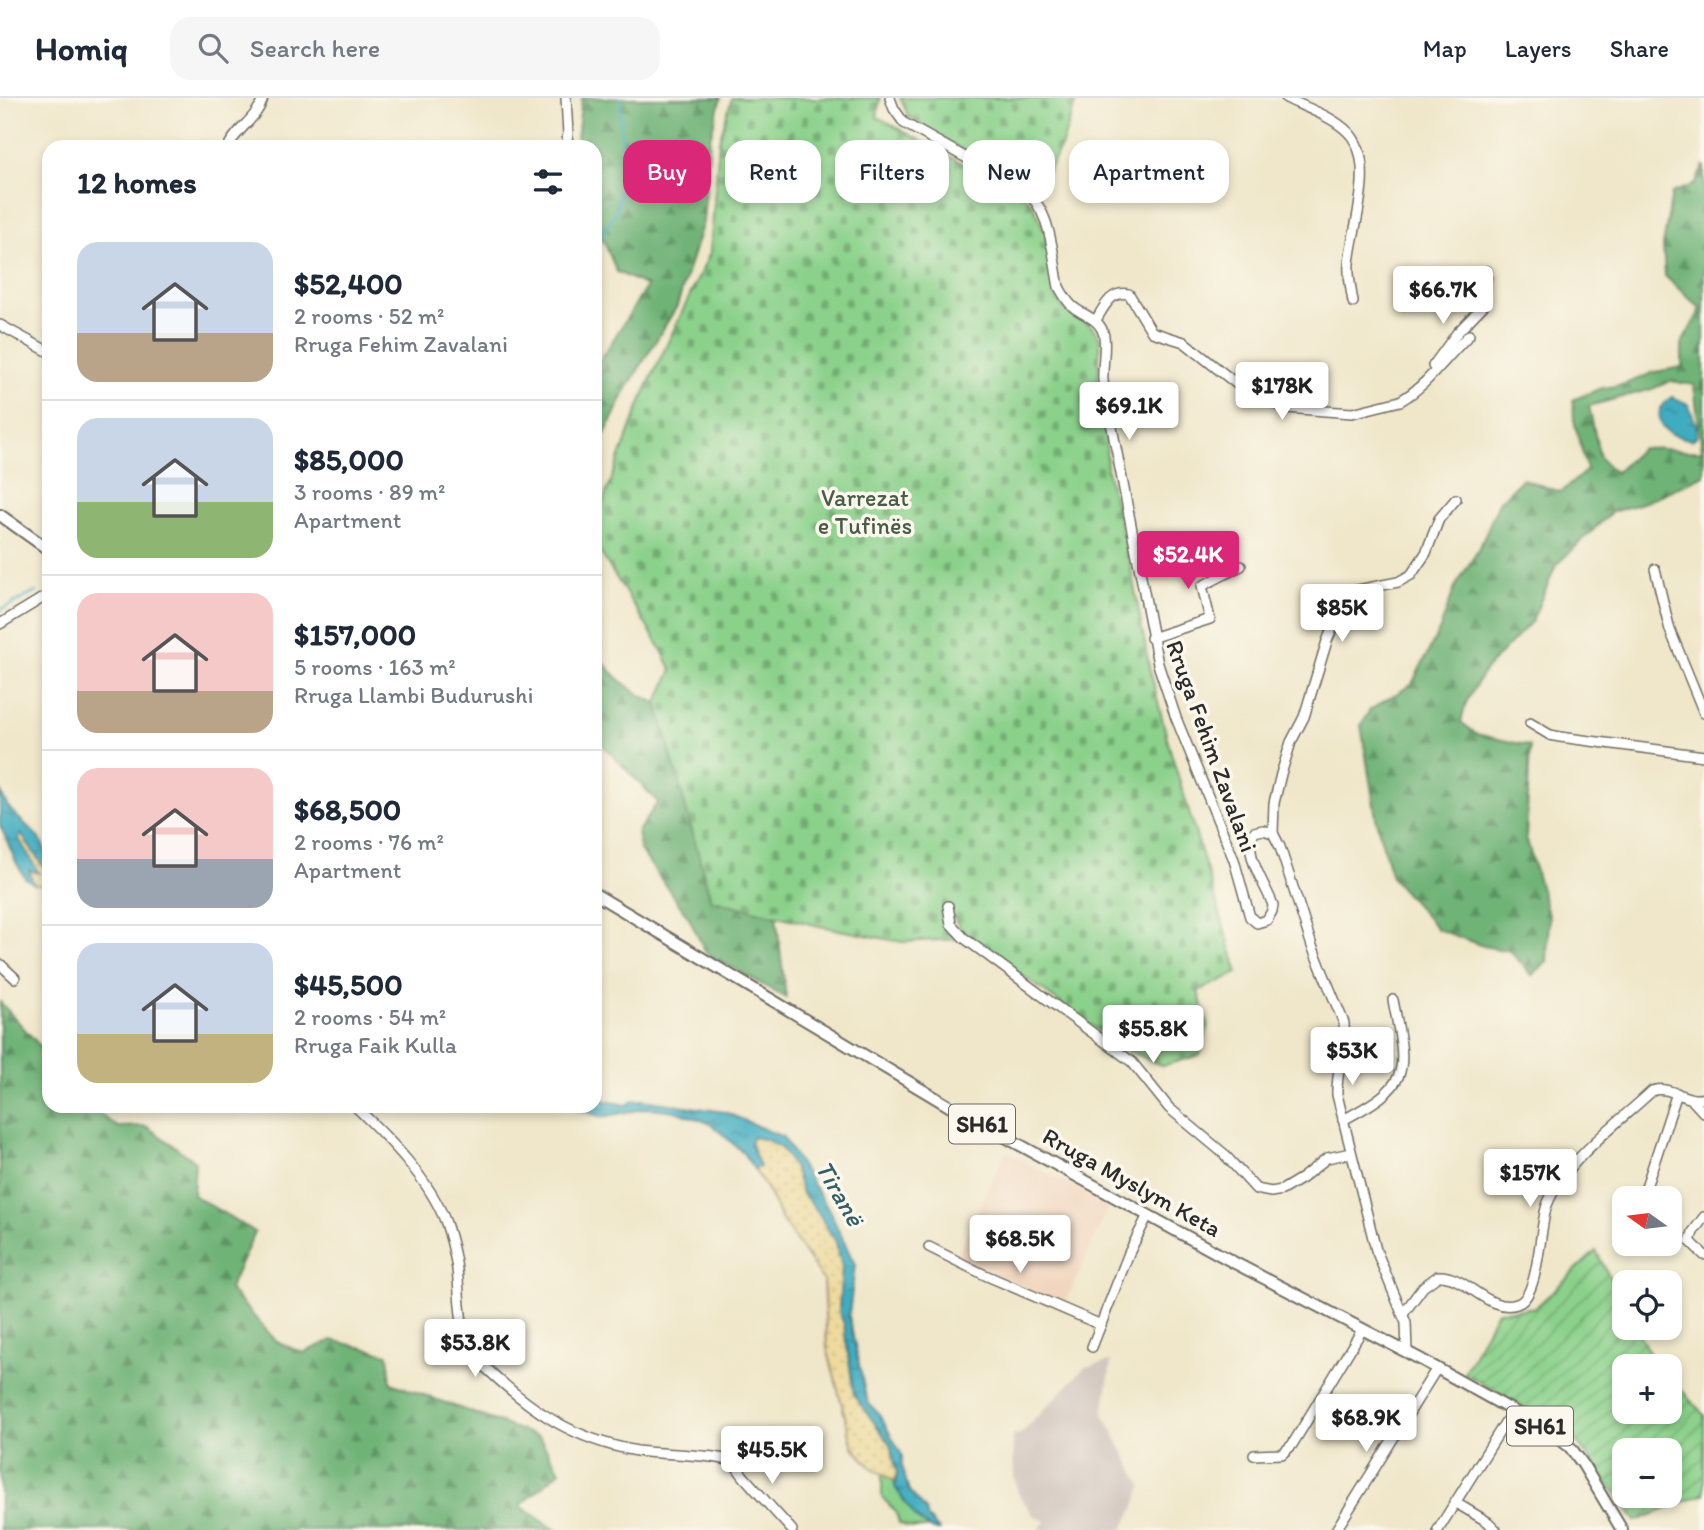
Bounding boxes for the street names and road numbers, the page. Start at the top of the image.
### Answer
street label: Rruga Fehim Zavalani [1160,636,1264,856]
road number: SH61 [949,1105,1015,1144]
street label: Rruga Myslym Keta [1038,1121,1226,1243]
road number: SH61 [1507,1406,1573,1446]

